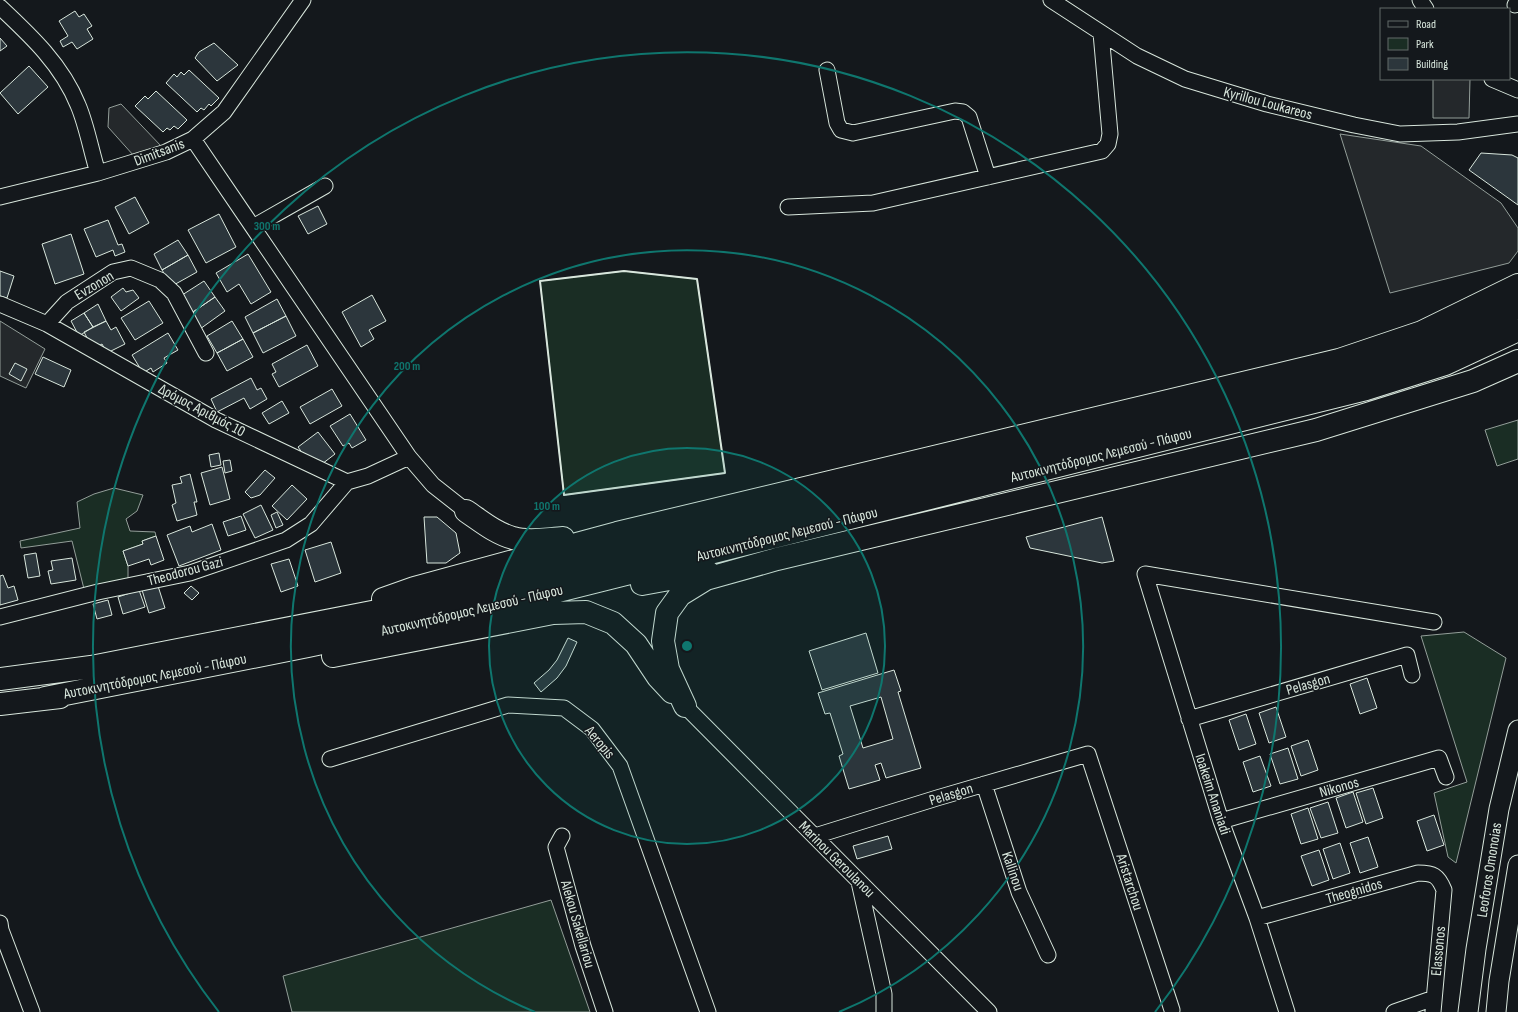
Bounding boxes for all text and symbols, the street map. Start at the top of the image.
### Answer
legend [1380,8,1510,80]
text: Road [1416,17,1436,32]
text: Park [1416,37,1434,52]
text: Building [1416,57,1448,72]
street label: Kyrillou Loukareos [1222,83,1314,124]
street label: Dimitsanis [131,134,187,171]
text: 300 m [254,219,280,234]
street label: Evzonon [71,266,117,305]
text: 200 m [394,359,420,374]
street label: Δρόμος Αριθμός 10 [155,380,248,441]
street label: Αυτοκινητόδρομος Λεμεσού - Πάφου [1008,424,1194,487]
text: 100 m [534,499,560,514]
street label: Αυτοκινητόδρομος Λεμεσού - Πάφου [694,503,880,566]
street label: Theodorou Gazi [145,552,225,591]
street label: Αυτοκινητόδρομος Λεμεσού - Πάφου [378,580,565,641]
centre of rings [680,639,694,653]
street label: Αυτοκινητόδρομος Λεμεσού - Πάφου [61,649,248,704]
street label: Pelasgon [1284,669,1332,700]
street label: Aeropis [580,721,619,763]
street label: Ioakeim Ananiadi [1190,751,1235,837]
street label: Nikonos [1317,773,1361,802]
street label: Pelasgon [927,779,975,810]
street label: Marinou Geroulanou [794,817,879,902]
street label: Leoforos Omonoias [1473,821,1506,919]
street label: Kallinou [997,849,1028,893]
street label: Aristarchou [1111,850,1148,913]
street label: Theognidos [1324,874,1384,909]
street label: Alekou Sakellariou [556,877,599,970]
street label: Elassonos [1427,926,1450,977]

